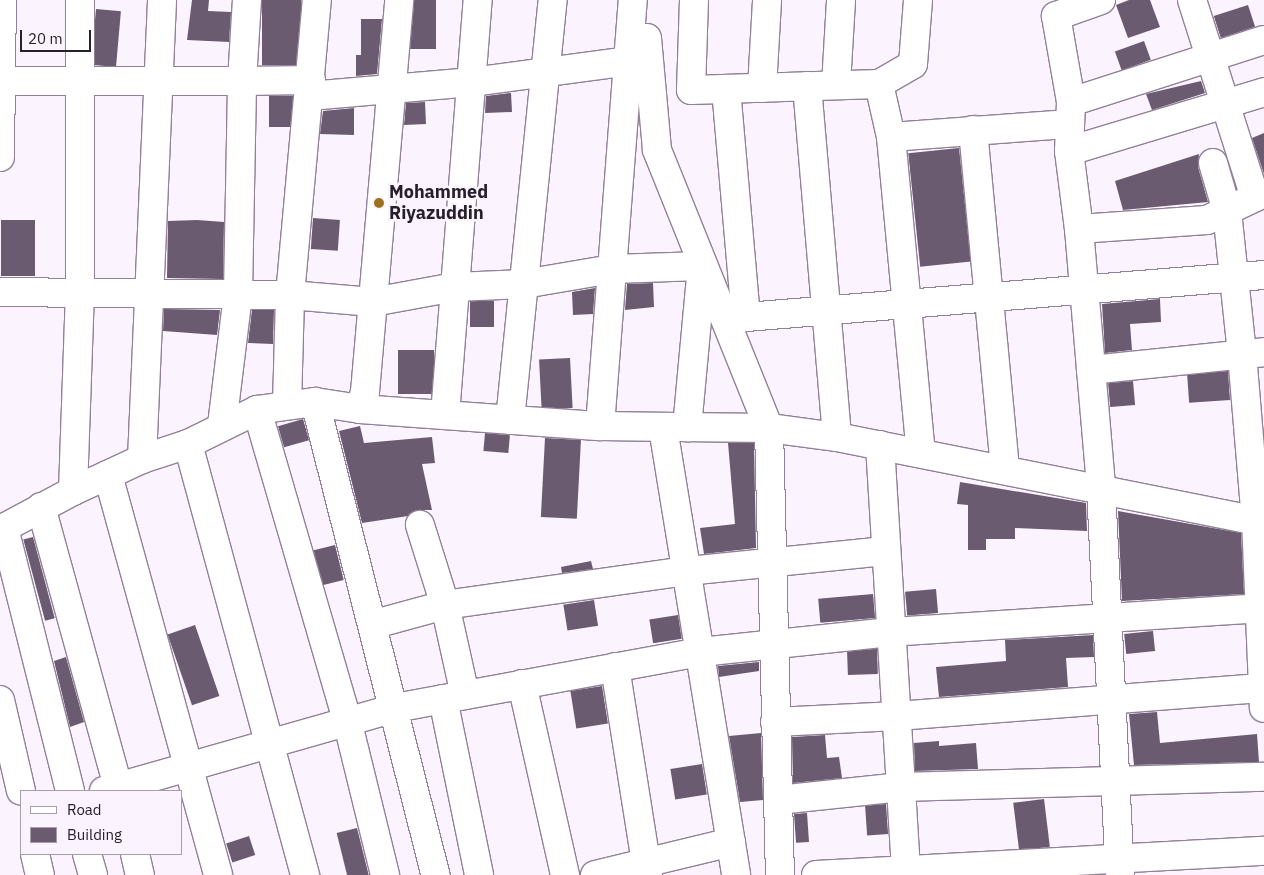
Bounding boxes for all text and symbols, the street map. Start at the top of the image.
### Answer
scale bar [22,20,94,52]
text: 20 m [28,29,63,48]
place label: Mohammed Riyazuddin [389,182,488,224]
marker: Mohammed Riyazuddin [373,197,385,209]
legend [20,790,182,855]
text: Road [67,800,102,819]
text: Building [67,825,122,844]

